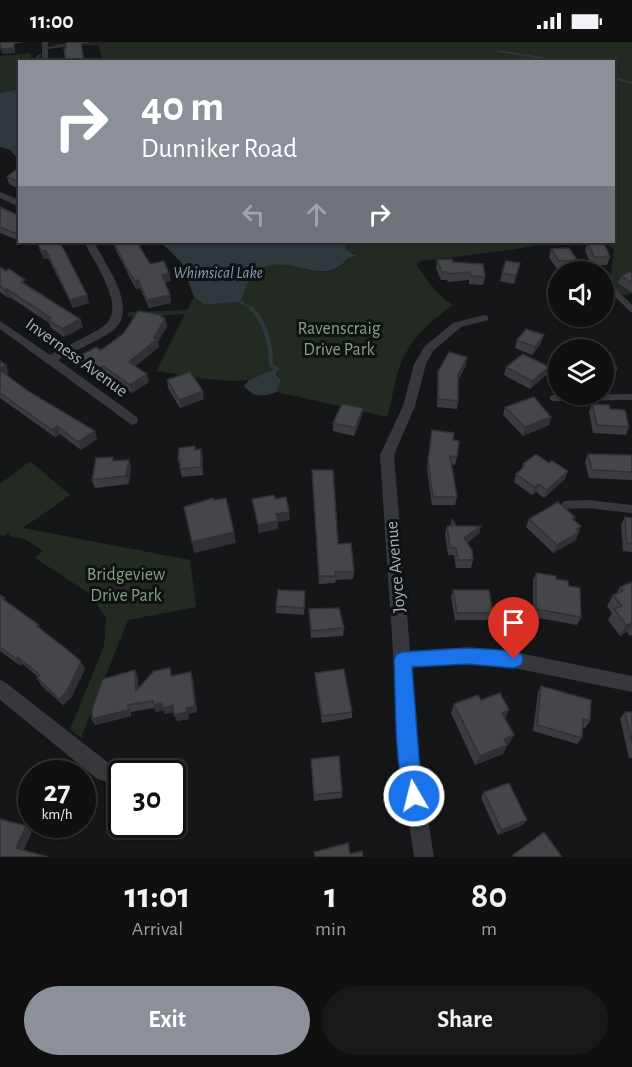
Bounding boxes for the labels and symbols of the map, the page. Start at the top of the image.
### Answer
water label: Whimsical Lake [173,265,263,281]
street label: Inverness Avenue [22,315,131,401]
park label: Ravenscraig Drive Park [297,320,381,359]
street label: Joyce Avenue [383,520,409,613]
park label: Bridgeview Drive Park [87,566,165,605]
pin [488,597,539,659]
speed limit sign: 30 [108,760,186,838]
position arrow [382,764,446,828]

